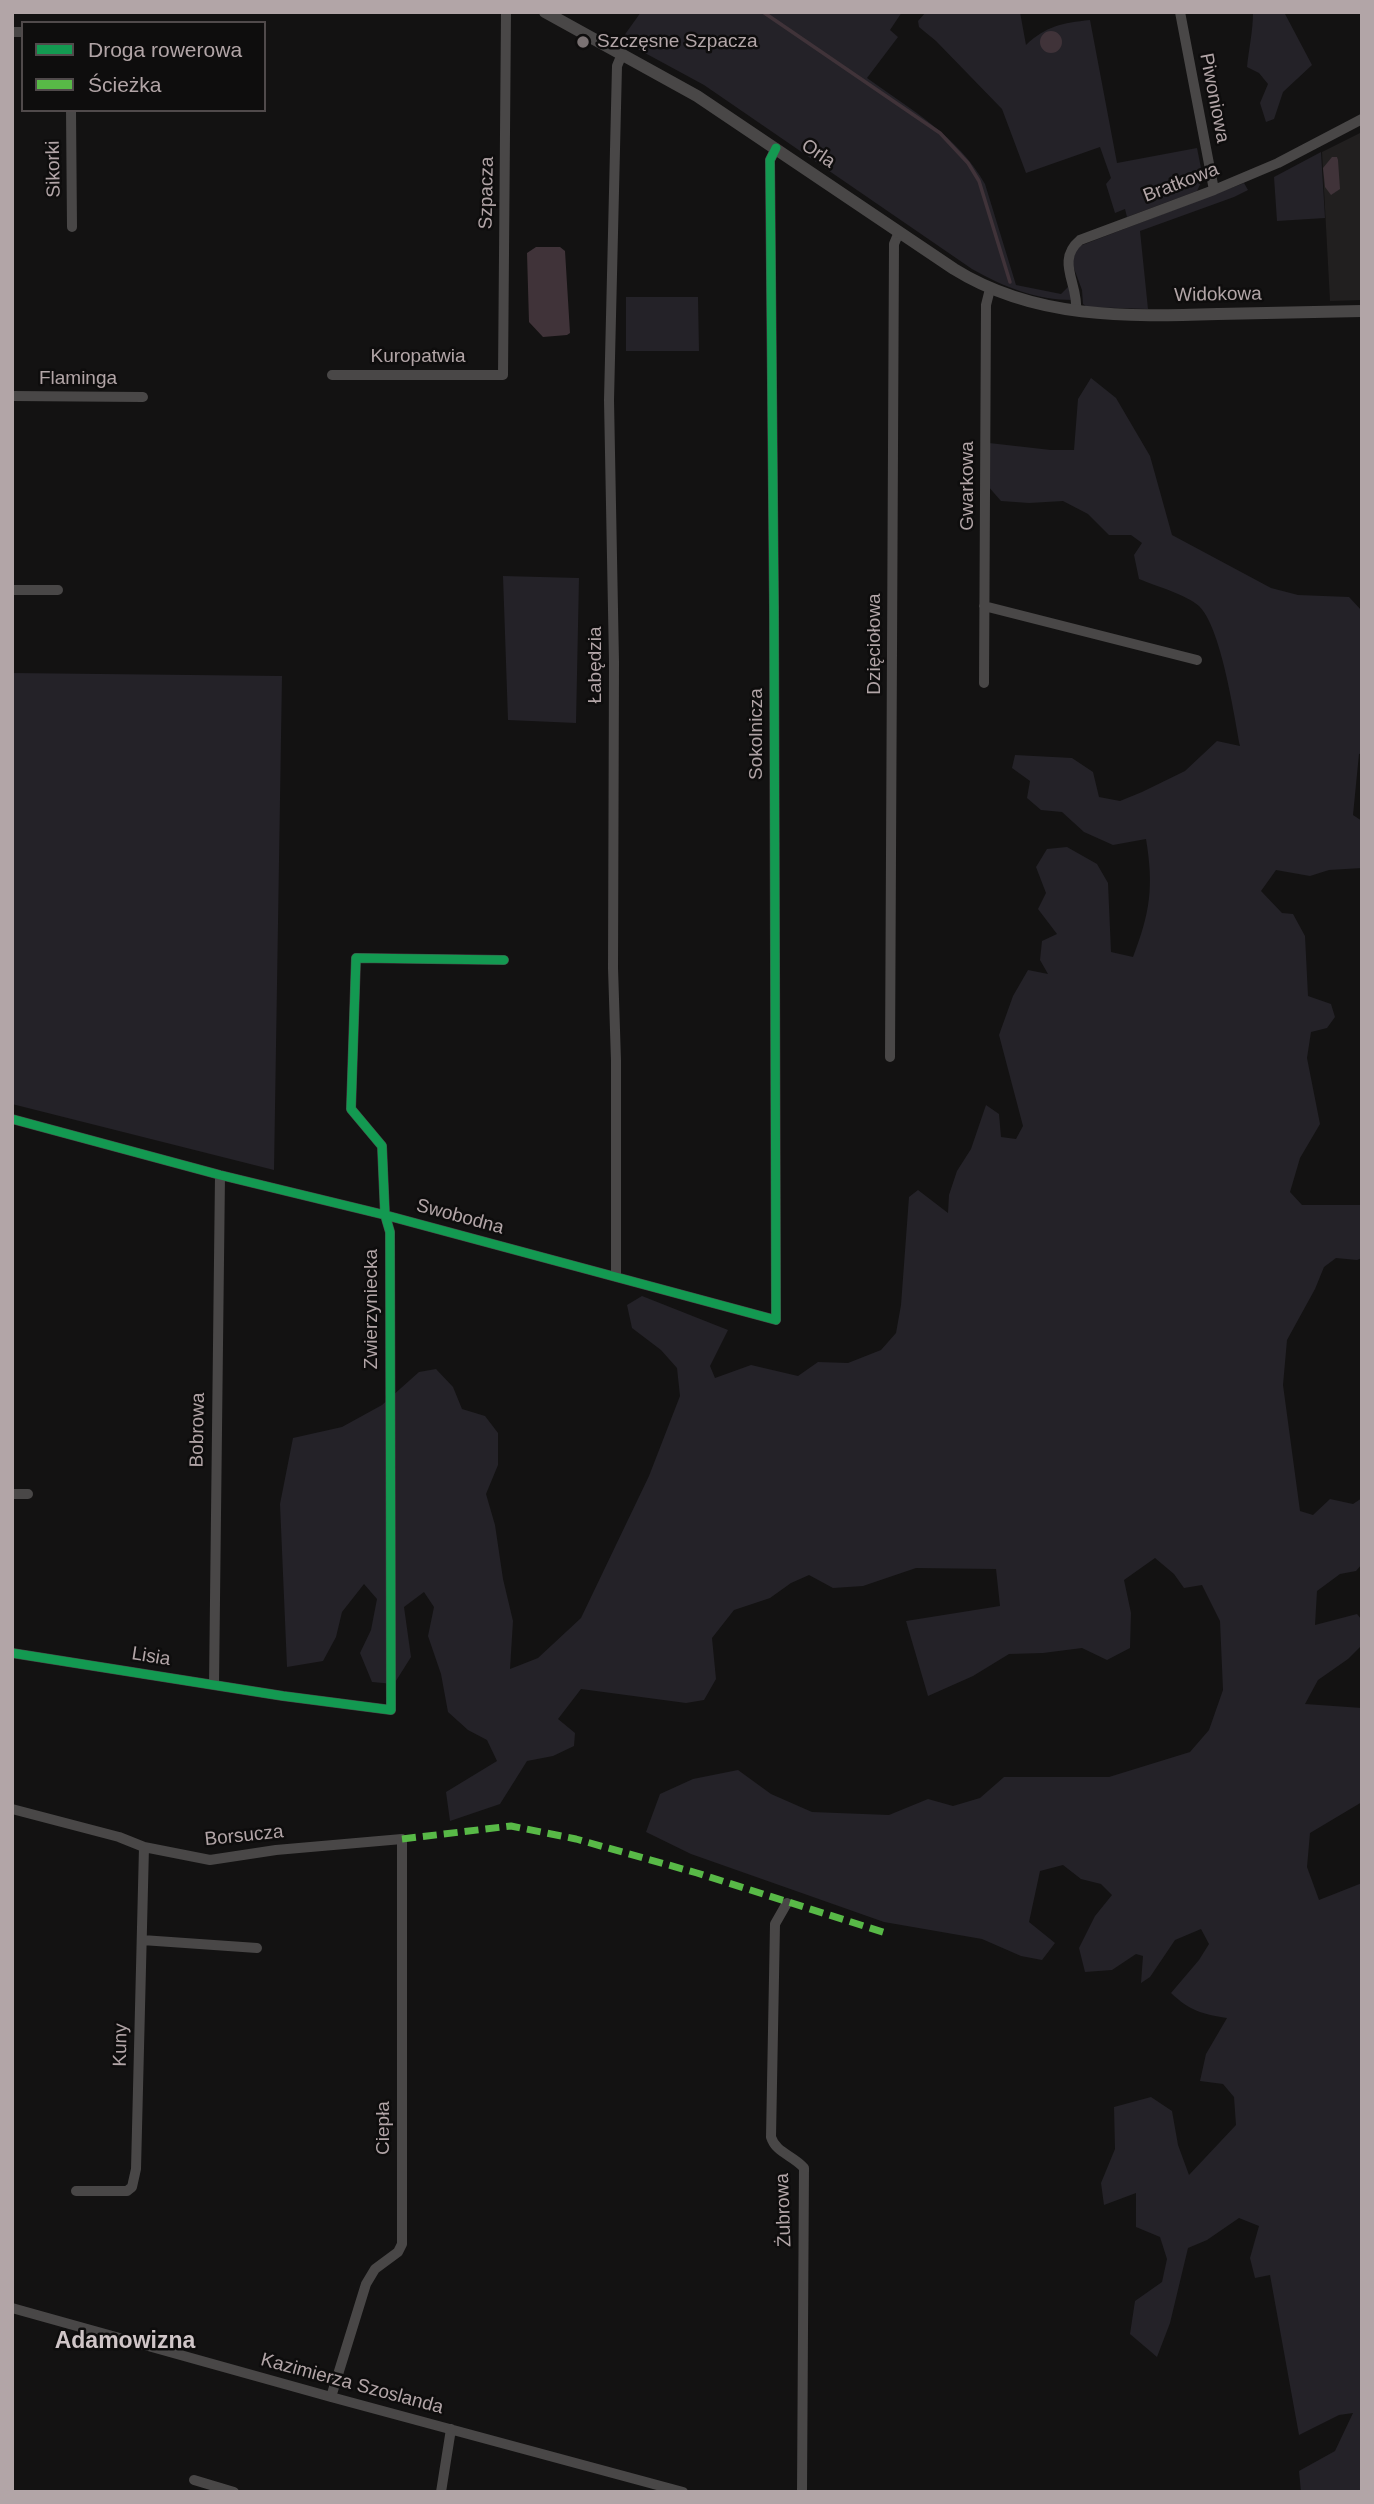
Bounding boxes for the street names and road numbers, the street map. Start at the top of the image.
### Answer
street label: Piwoniowa [1194,51,1234,145]
street label: Orla [797,135,839,173]
street label: Sikorki [42,140,66,198]
street label: Szpacza [475,156,499,230]
street label: Bratkowa [1140,158,1222,208]
street label: Widokowa [1174,283,1262,307]
street label: Kuropatwia [370,346,466,368]
street label: Flaminga [39,368,117,390]
street label: Gwarkowa [957,441,979,531]
street label: Dzięciołowa [864,593,886,695]
street label: Łabędzia [585,626,607,704]
street label: Sokolnicza [746,688,768,780]
street label: Swobodna [414,1194,506,1240]
street label: Zwierzyniecka [361,1249,383,1369]
street label: Bobrowa [186,1392,210,1468]
street label: Lisia [130,1643,172,1671]
street label: Borsucza [203,1821,285,1851]
street label: Kuny [109,2023,133,2067]
street label: Ciepła [373,2101,395,2155]
street label: Żubrowa [771,2173,797,2247]
street label: Kazimierza Szoslanda [258,2349,446,2419]

